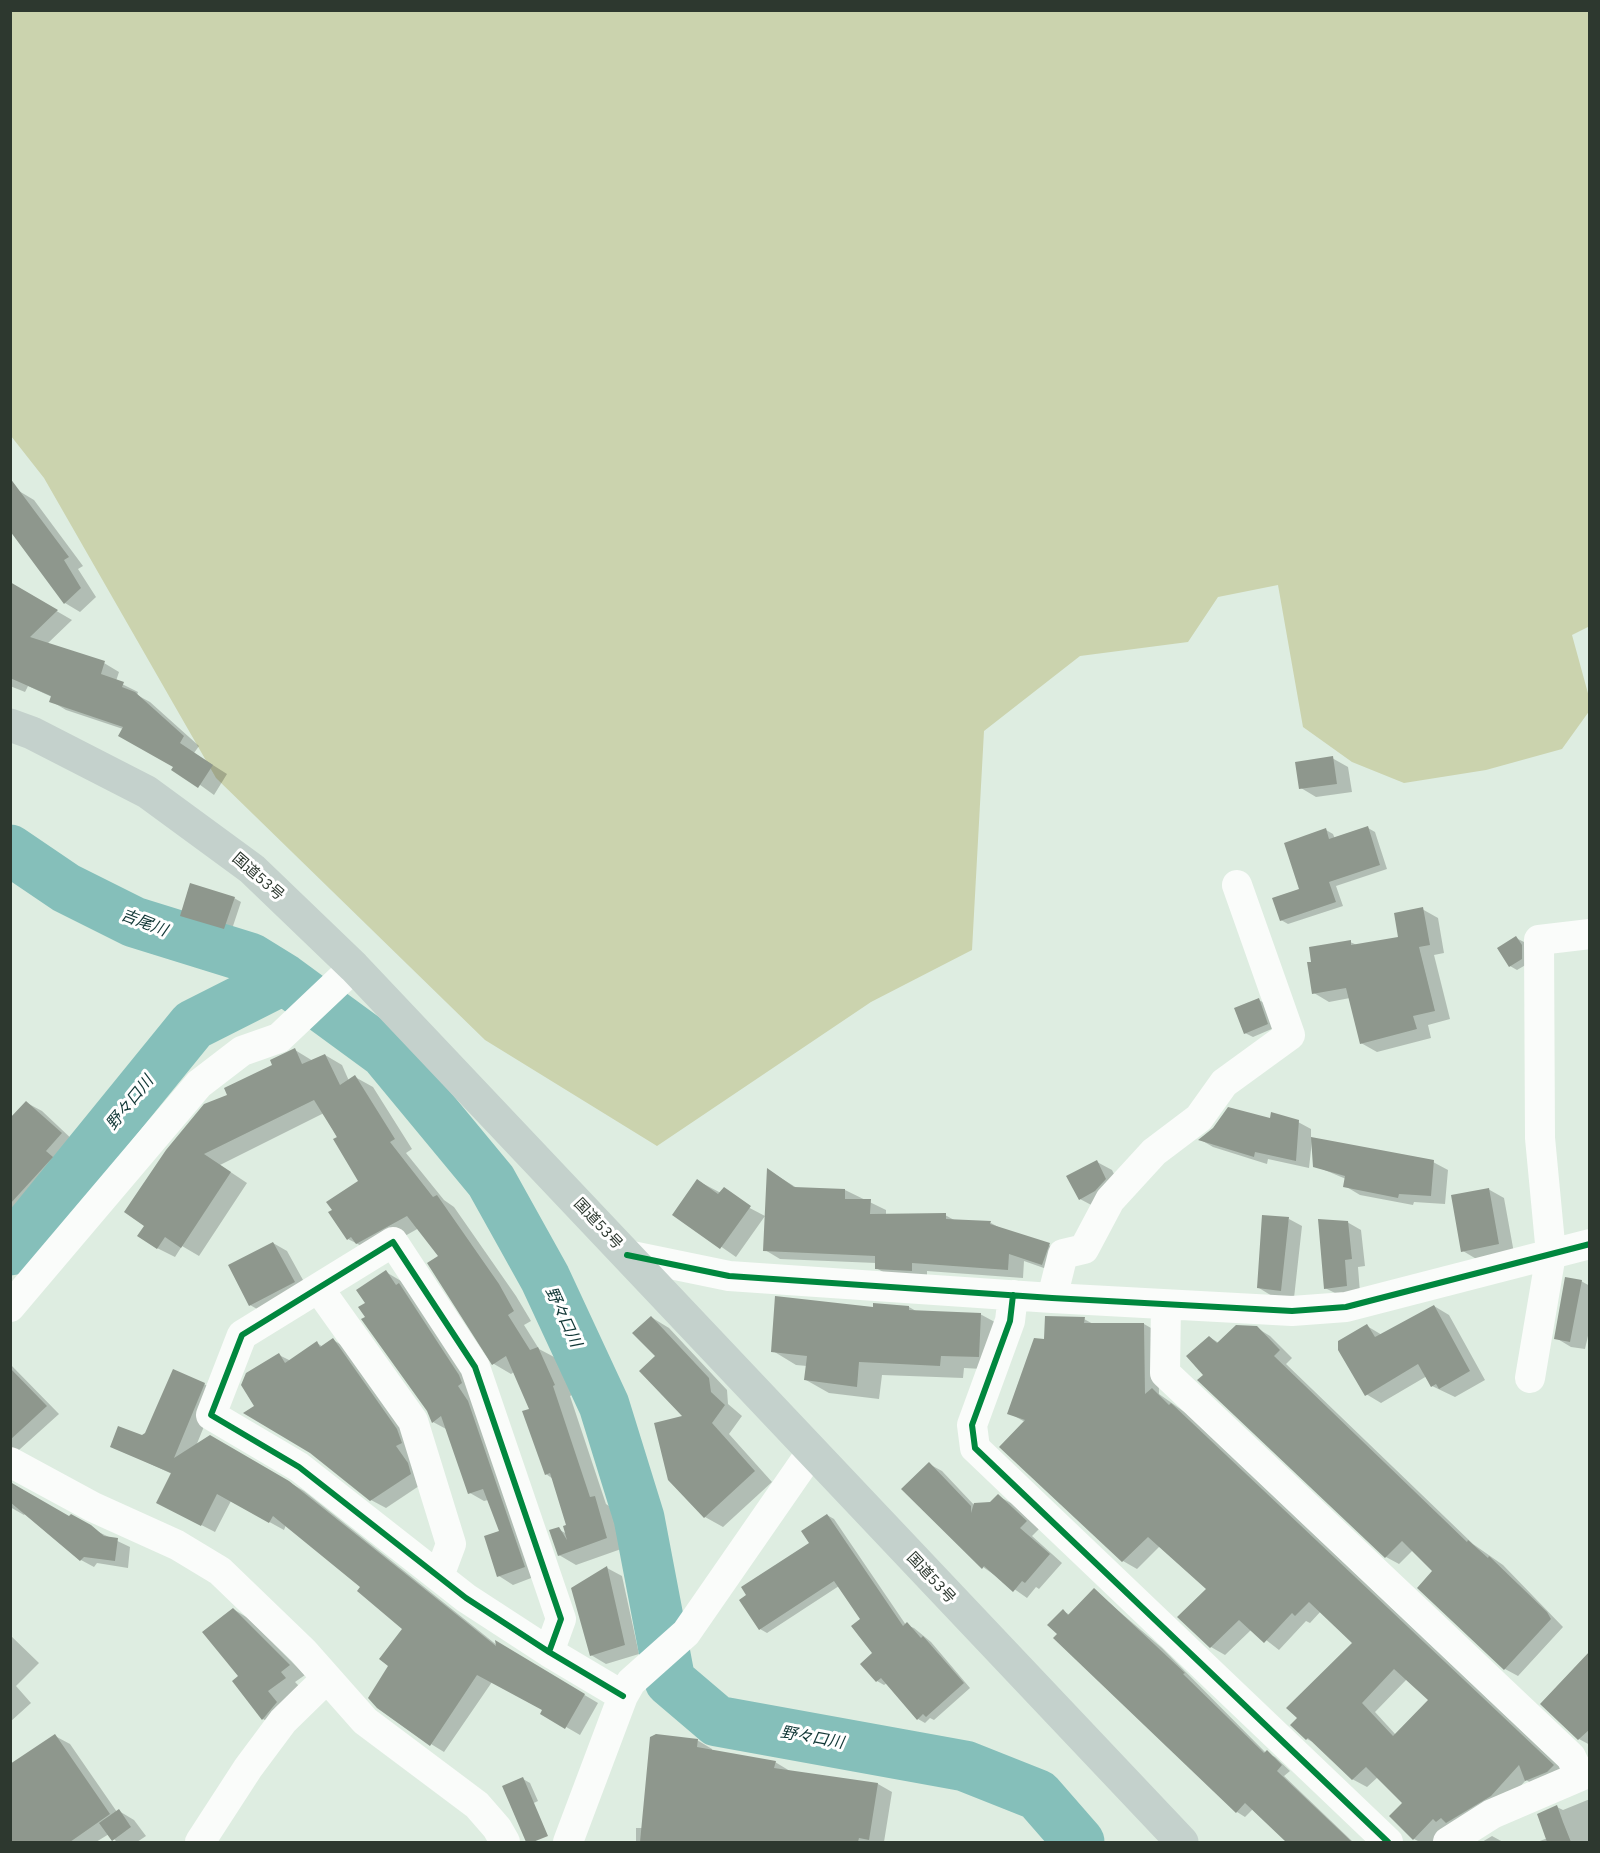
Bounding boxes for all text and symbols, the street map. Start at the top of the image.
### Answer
street label: 国道53号 [228,850,288,904]
water label: 吉尾川 [118,905,170,941]
water label: 野々口川 [102,1072,158,1134]
street label: 国道53号 [570,1195,626,1253]
water label: 野々口川 [541,1284,585,1350]
street label: 国道53号 [903,1549,959,1607]
water label: 野々口川 [779,1723,845,1753]

